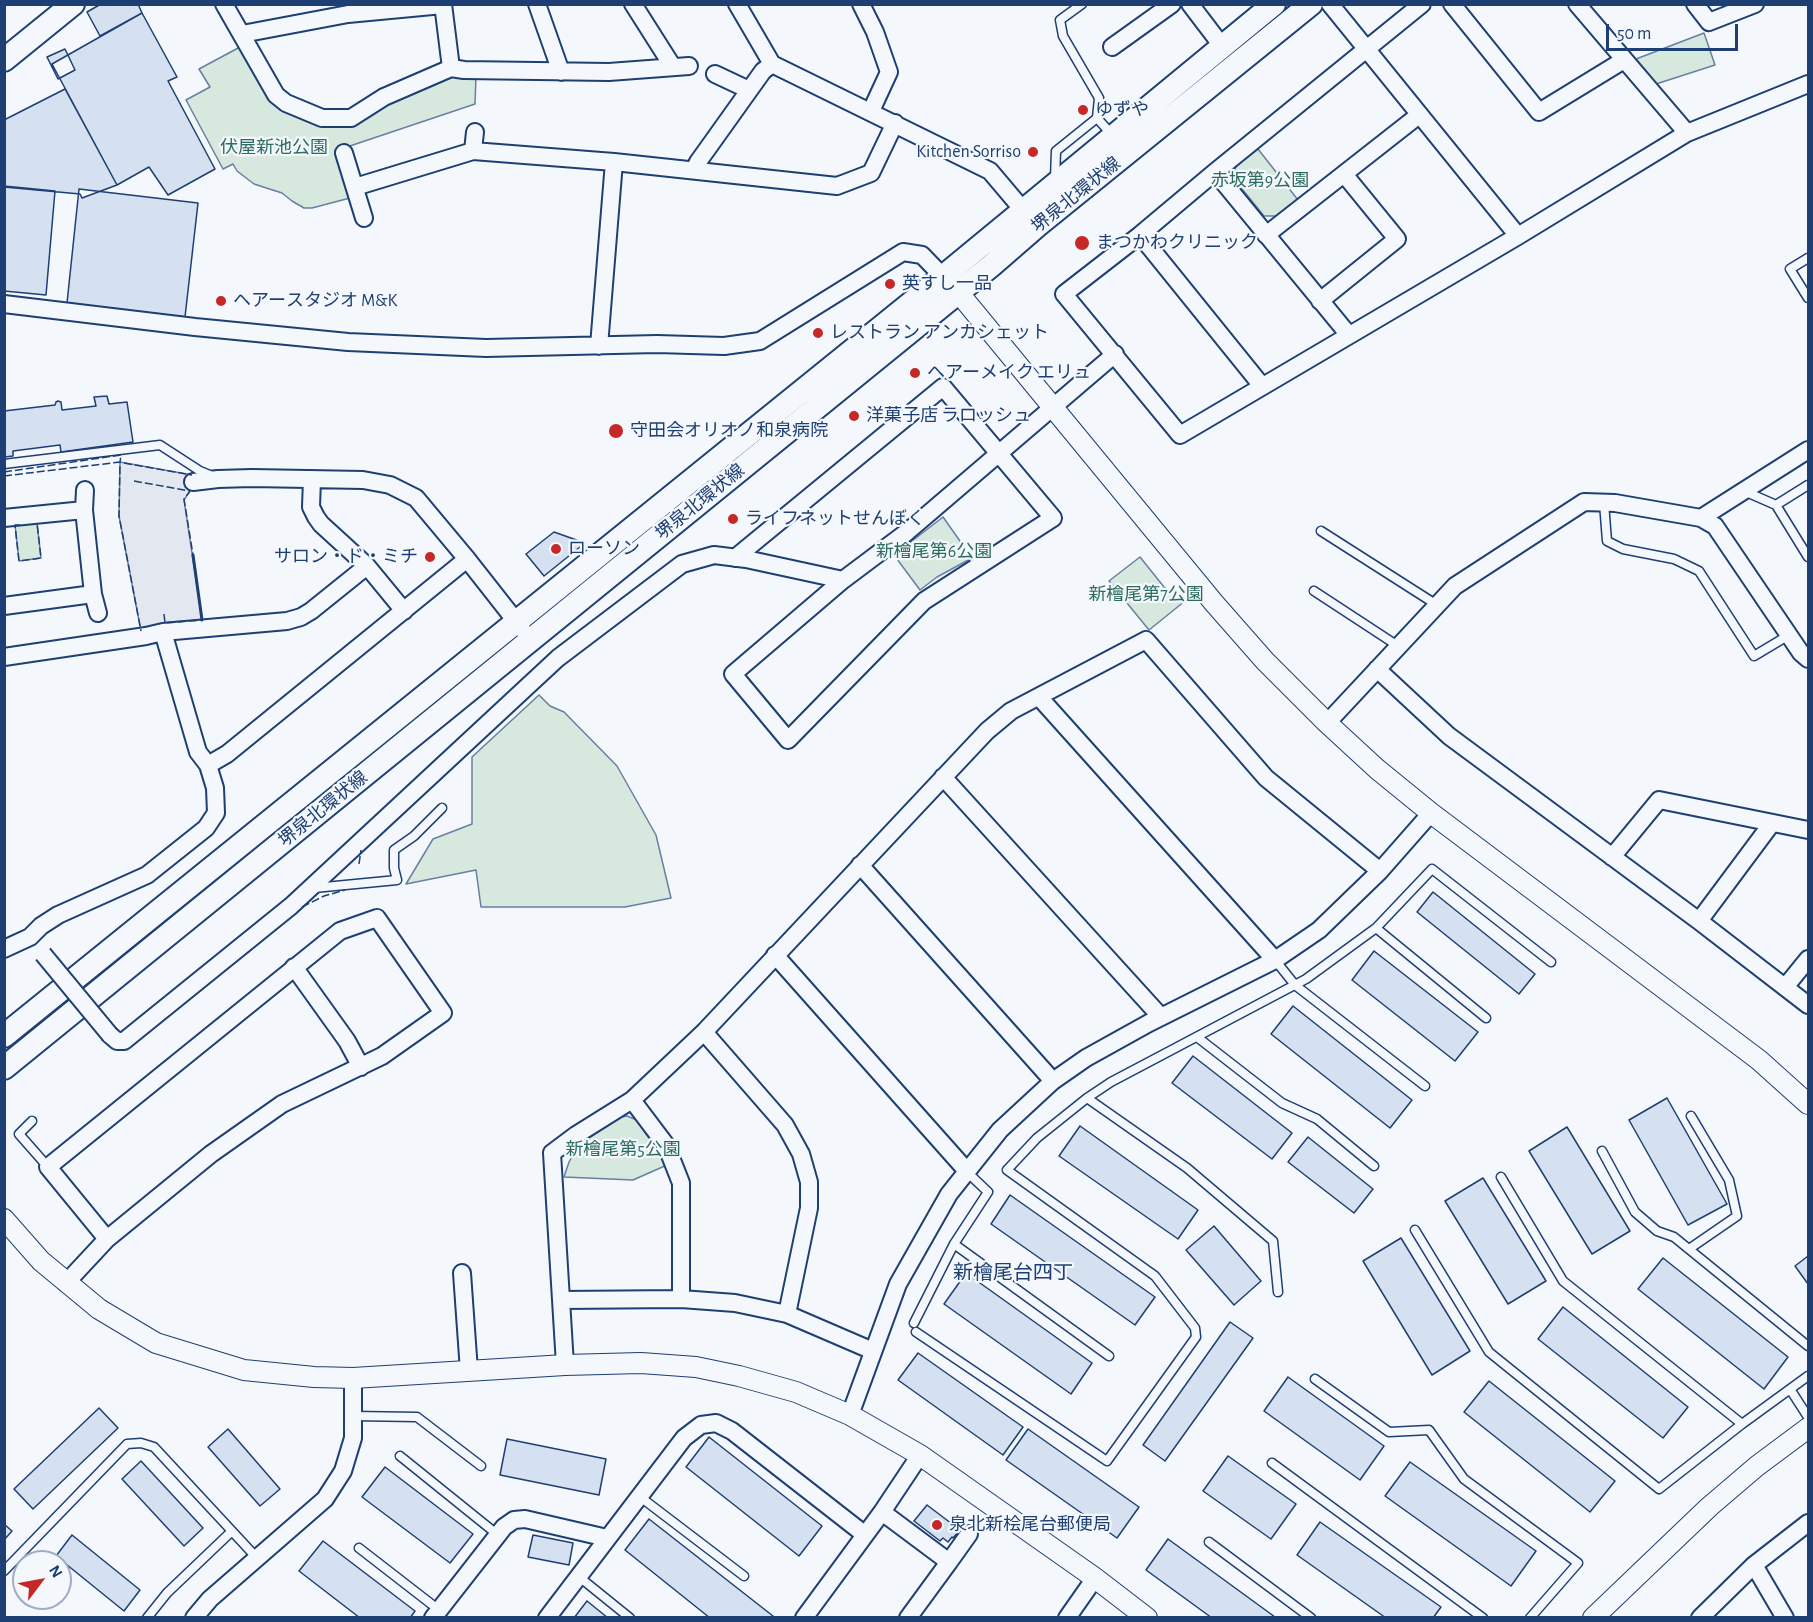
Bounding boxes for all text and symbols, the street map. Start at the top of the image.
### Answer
scale bar [1609,12,1741,50]
text: 50 m [1617,25,1651,43]
place label: ゆずや [1095,99,1149,121]
marker: ゆずや [1076,103,1090,117]
park label: 伏屋新池公園 [220,137,328,159]
place label: Kitchen Sorriso [916,141,1021,163]
marker: Kitchen Sorriso [1026,145,1040,159]
street label: 堺泉北環状線 [1027,153,1125,237]
park label: 赤坂第9公園 [1211,170,1309,192]
place label: まつかわクリニック [1096,232,1258,254]
marker: まつかわクリニック [1073,234,1091,252]
place label: 英すし一品 [902,273,992,295]
marker: 英すし一品 [883,277,897,291]
place label: ヘアースタジオ M&K [233,290,397,312]
marker: ヘアースタジオ M&K [214,294,228,308]
place label: レストラン アンカシェット [830,322,1049,344]
marker: レストラン アンカシェット [811,326,825,340]
place label: ヘアーメイク エリュ [927,362,1091,384]
marker: ヘアーメイク エリュ [908,366,922,380]
place label: 洋菓子店 ラロッシュ [866,405,1031,427]
marker: 洋菓子店 ラロッシュ [847,409,861,423]
place label: 守田会オリオノ和泉病院 [630,420,828,442]
marker: 守田会オリオノ和泉病院 [607,422,625,440]
street label: 堺泉北環状線 [651,460,749,544]
place label: ライフネットせんぼく [745,508,925,530]
marker: ライフネットせんぼく [726,512,740,526]
place label: ローソン [568,538,640,560]
park label: 新檜尾第6公園 [876,541,992,563]
marker: ローソン [549,542,563,556]
place label: サロン・ド・ミチ [274,546,418,568]
marker: サロン・ド・ミチ [423,550,437,564]
park label: 新檜尾第7公園 [1088,584,1204,606]
street label: 堺泉北環状線 [274,767,372,851]
park label: 新檜尾第5公園 [565,1139,681,1161]
district label: 新檜尾台四丁 [953,1261,1073,1285]
place label: 泉北新桧尾台郵便局 [949,1514,1111,1536]
marker: 泉北新桧尾台郵便局 [930,1518,944,1532]
north arrow [12,1550,72,1610]
text: N [46,1563,65,1580]

